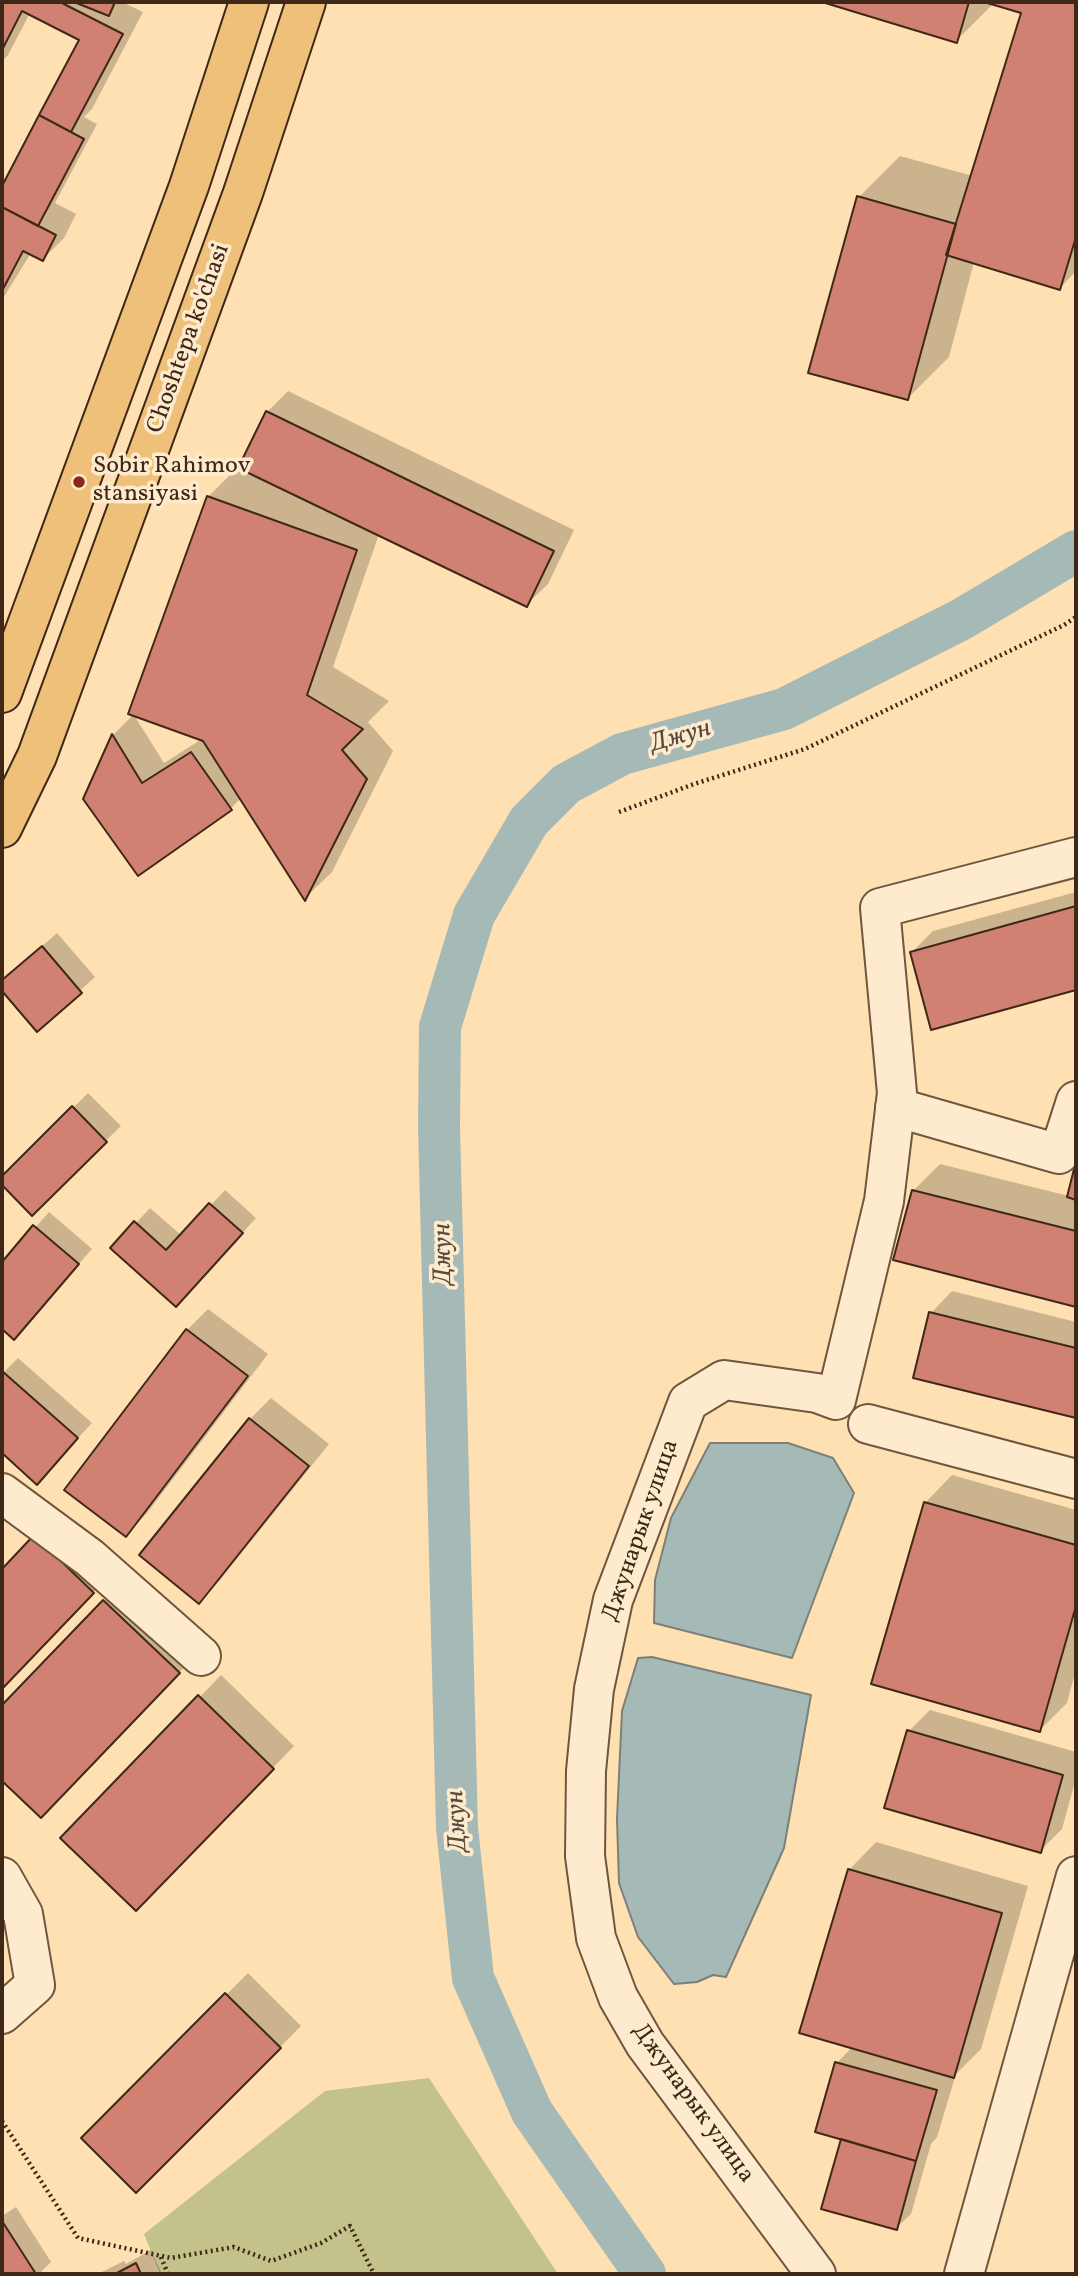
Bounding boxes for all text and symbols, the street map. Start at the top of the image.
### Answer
street label: Choshtepa ko'chasi [142,240,238,438]
place label: Sobir Rahimov stansiyasi [93,454,250,510]
marker: Sobir Rahimov stansiyasi [71,474,87,490]
water label: Джун [647,714,715,762]
water label: Джун [429,1223,461,1285]
street label: Джунарык улица [597,1436,687,1626]
water label: Джун [442,1789,476,1853]
street label: Джунарык улица [624,2019,760,2189]

